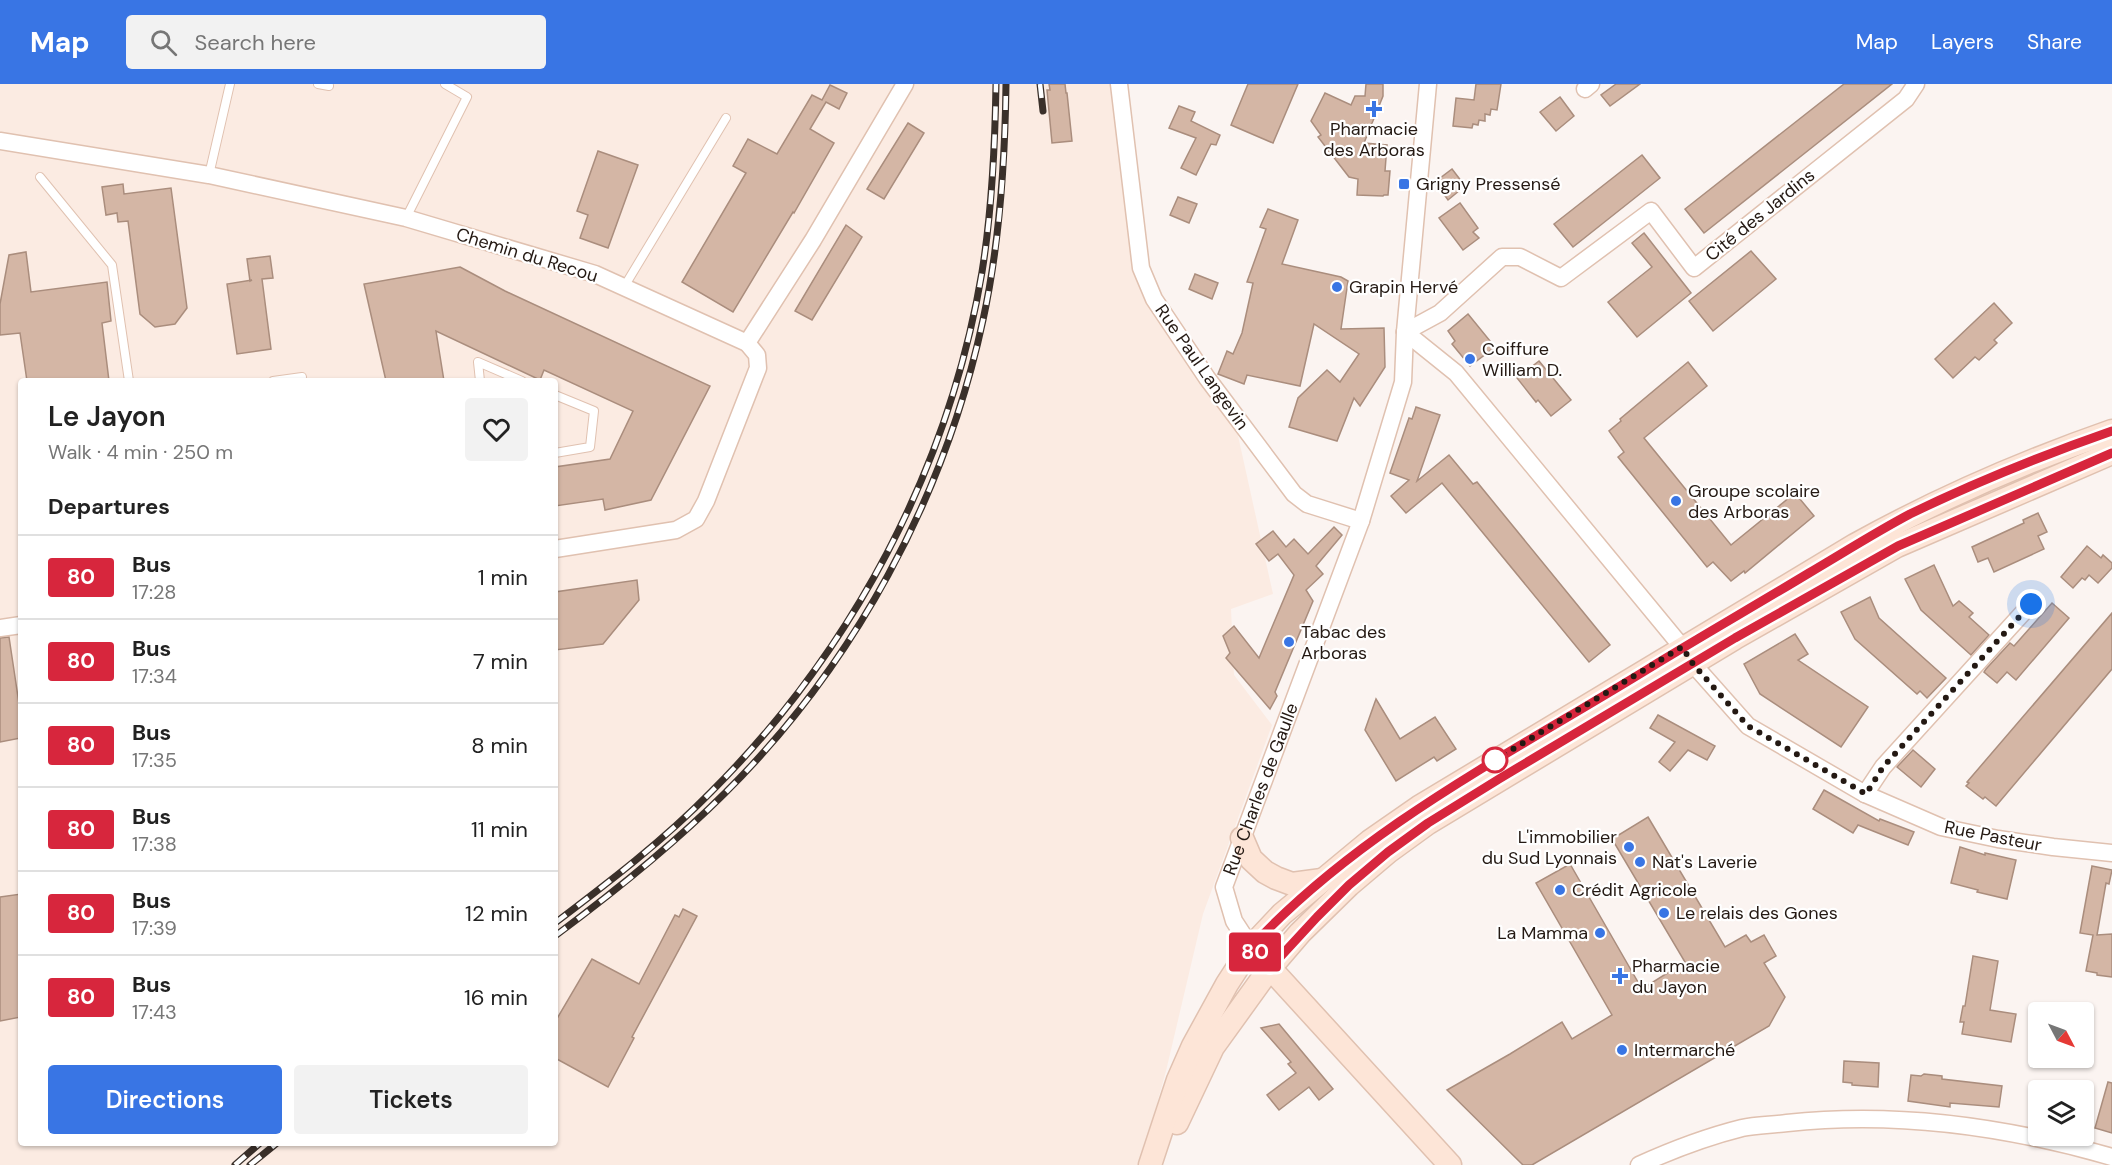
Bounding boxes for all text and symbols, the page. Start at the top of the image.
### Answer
search box [126,15,546,69]
text: Map [30,24,90,61]
icon: search [147,26,180,59]
text: Search here [195,28,316,57]
text: Map [1856,28,1898,56]
text: Layers [1931,28,1994,56]
text: Share [2027,28,2082,56]
marker: Pharmacie des Arboras [1367,102,1381,116]
place label: Pharmacie des Arboras [1323,117,1425,162]
street label: Cité des Jardins [1700,163,1820,267]
place label: Grigny Pressensé [1416,172,1560,196]
marker: Grigny Pressensé [1397,177,1411,191]
street label: Chemin du Recou [453,222,601,288]
place label: Grapin Hervé [1349,275,1458,299]
marker: Grapin Hervé [1330,280,1344,294]
street label: Rue Paul Langevin [1150,299,1254,435]
place label: Coiffure William D. [1482,337,1562,382]
marker: Coiffure William D. [1463,352,1477,366]
text: Le Jayon [48,398,166,435]
button: heart [465,398,528,461]
text: Walk · 4 min · 250 m [48,439,233,465]
place label: Groupe scolaire des Arboras [1688,479,1820,524]
text: Departures [48,492,170,521]
marker: Groupe scolaire des Arboras [1669,494,1683,508]
text: Bus [132,550,171,579]
text: 80 [67,563,95,591]
text: 1 min [478,563,528,592]
text: 17:28 [132,579,176,605]
your location [2016,589,2046,619]
place label: Tabac des Arboras [1301,620,1386,665]
text: Bus [132,634,171,663]
marker: Tabac des Arboras [1282,635,1296,649]
text: 80 [67,647,95,675]
text: 7 min [473,647,528,676]
text: 17:34 [132,663,177,689]
street label: Rue Charles de Gaulle [1217,700,1304,879]
text: Bus [132,718,171,747]
text: 80 [67,731,95,759]
text: 8 min [471,731,528,760]
text: 17:35 [132,747,177,773]
unlabelled marker [1482,747,1508,773]
text: Bus [132,802,171,831]
text: 80 [67,815,95,843]
text: 11 min [471,815,528,844]
street label: Rue Pasteur [1942,815,2044,857]
place label: L'immobilier du Sud Lyonnais [1482,825,1617,870]
text: 17:38 [132,831,177,857]
marker: L'immobilier du Sud Lyonnais [1622,840,1636,854]
place label: Nat's Laverie [1652,850,1757,874]
marker: Nat's Laverie [1633,855,1647,869]
place label: Crédit Agricole [1572,878,1697,902]
marker: Crédit Agricole [1553,883,1567,897]
text: Bus [132,886,171,915]
text: 80 [67,899,95,927]
text: 12 min [465,899,528,928]
place label: Le relais des Gones [1676,901,1838,925]
marker: Le relais des Gones [1657,906,1671,920]
text: 17:39 [132,915,177,941]
place label: La Mamma [1497,921,1588,945]
marker: La Mamma [1593,926,1607,940]
line badge: 80 [1228,932,1282,972]
text: 80 [1241,938,1269,966]
place label: Pharmacie du Jayon [1632,954,1720,999]
marker: Pharmacie du Jayon [1613,969,1627,983]
text: Bus [132,970,171,999]
text: 80 [67,983,95,1011]
text: 16 min [464,983,528,1012]
text: 17:43 [132,999,177,1025]
north arrow [2028,1002,2094,1068]
map controls [2028,1002,2094,1146]
place label: Intermarché [1634,1038,1735,1062]
marker: Intermarché [1615,1043,1629,1057]
button: Directions [48,1065,282,1134]
button: Tickets [294,1065,528,1134]
button: layers [2028,1080,2094,1146]

